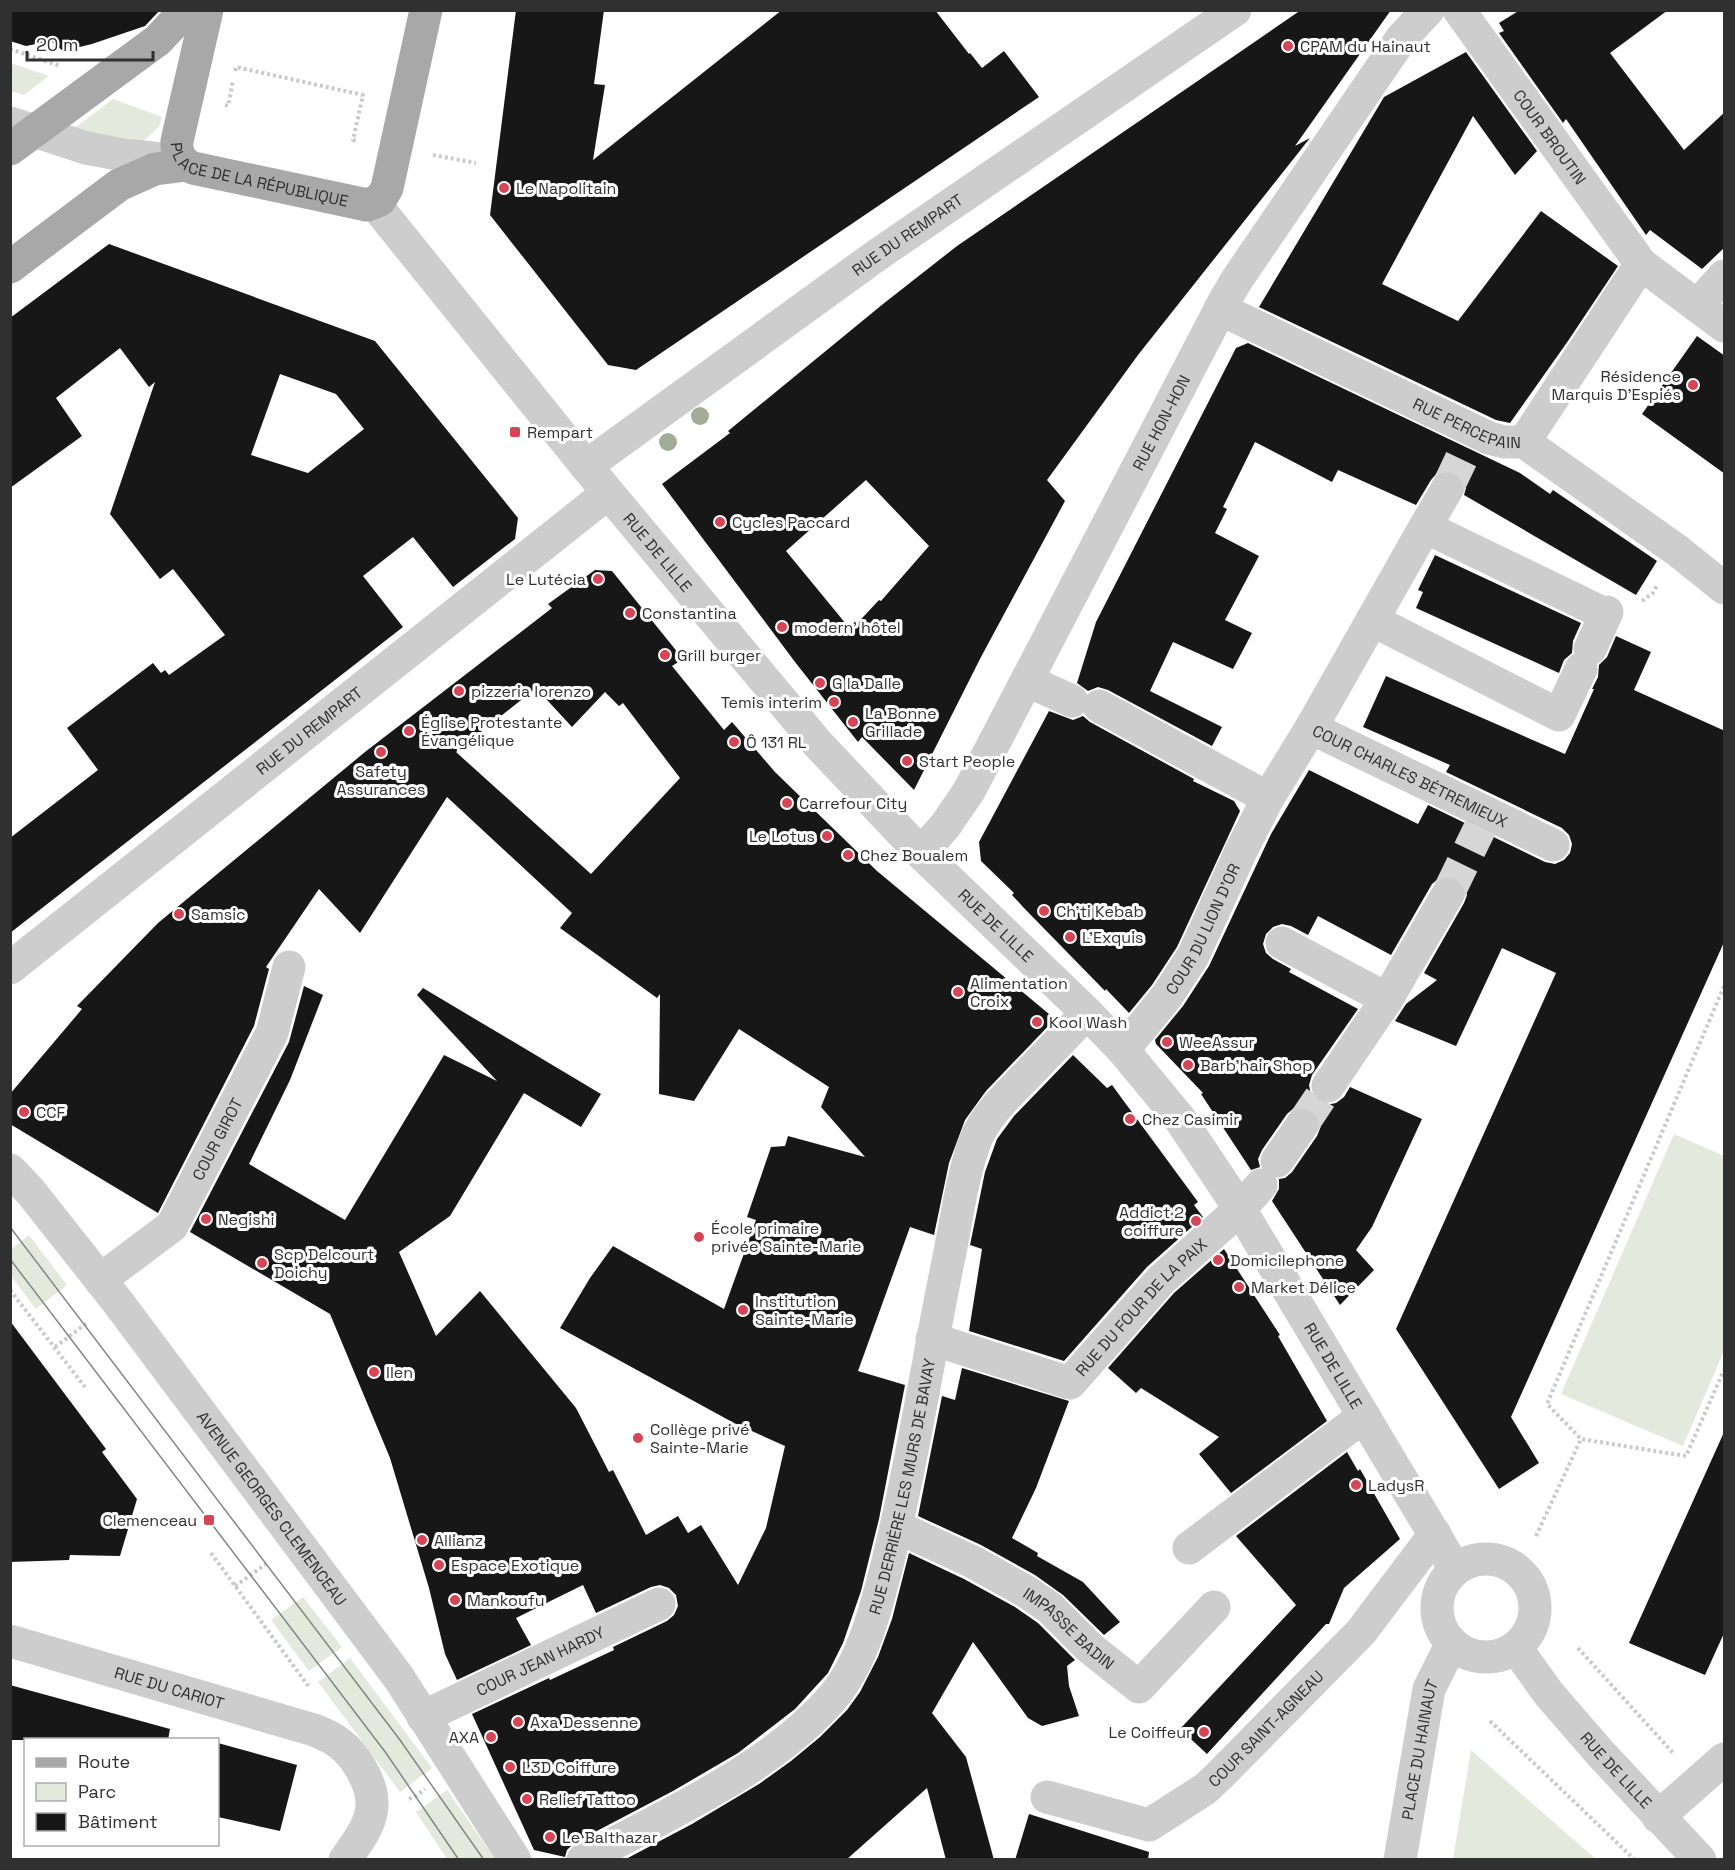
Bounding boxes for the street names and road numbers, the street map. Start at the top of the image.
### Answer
street label: COUR BROUTIN [1508,86,1591,189]
street label: PLACE DE LA RÉPUBLIQUE [166,141,350,212]
street label: RUE DU REMPART [848,189,967,281]
street label: RUE HON-HON [1128,371,1195,474]
street label: RUE PERCEPAIN [1409,393,1521,453]
street label: RUE DE LILLE [618,509,697,596]
street label: RUE DU REMPART [252,682,367,780]
street label: COUR CHARLES BÉTREMIEUX [1309,720,1511,832]
street label: COUR DU LION D'OR [1161,860,1245,999]
street label: RUE DE LILLE [953,884,1038,967]
street label: COUR GIROT [187,1094,248,1184]
street label: RUE DU FOUR DE LA PAIX [1071,1234,1212,1381]
street label: RUE DE LILLE [1299,1319,1367,1413]
street label: RUE DERRIÈRE LES MURS DE BAVAY [864,1357,940,1617]
street label: AVENUE GEORGES CLEMENCEAU [192,1407,351,1610]
street label: IMPASSE BADIN [1019,1583,1119,1674]
street label: COUR JEAN HARDY [473,1622,608,1701]
street label: RUE DU CARIOT [112,1662,226,1714]
street label: COUR SAINT-AGNEAU [1204,1666,1328,1792]
street label: PLACE DU HAINAUT [1397,1676,1443,1822]
street label: RUE DE LILLE [1575,1727,1656,1813]

